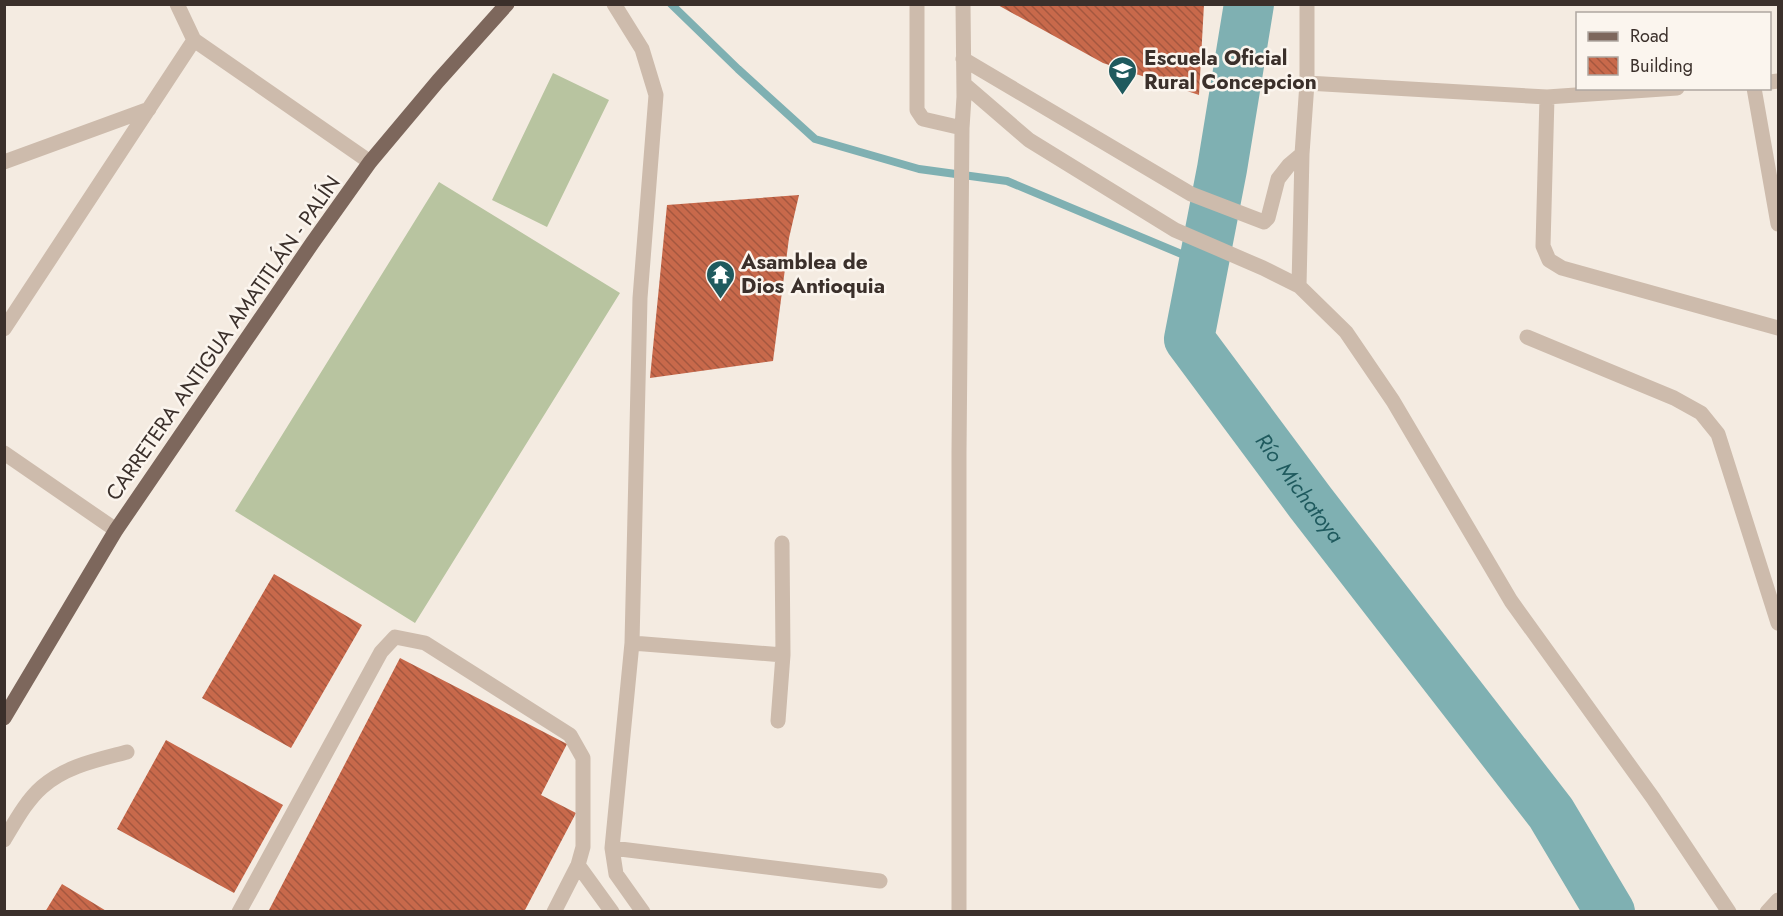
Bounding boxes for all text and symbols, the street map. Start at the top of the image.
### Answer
legend [1576,12,1771,90]
text: Road [1630,23,1669,49]
place label: Escuela Oficial Rural Concepcion [1144,43,1317,97]
text: Building [1630,53,1693,79]
school or university icon: Escuela Oficial Rural Concepcion [1107,54,1139,96]
street label: CARRETERA ANTIGUA AMATITLÁN - PALÍN [99,169,347,507]
place label: Asamblea de Dios Antioquia [740,247,885,301]
temple icon: Asamblea de Dios Antioquia [704,258,736,300]
water label: Río Michatoya [1248,426,1352,550]

